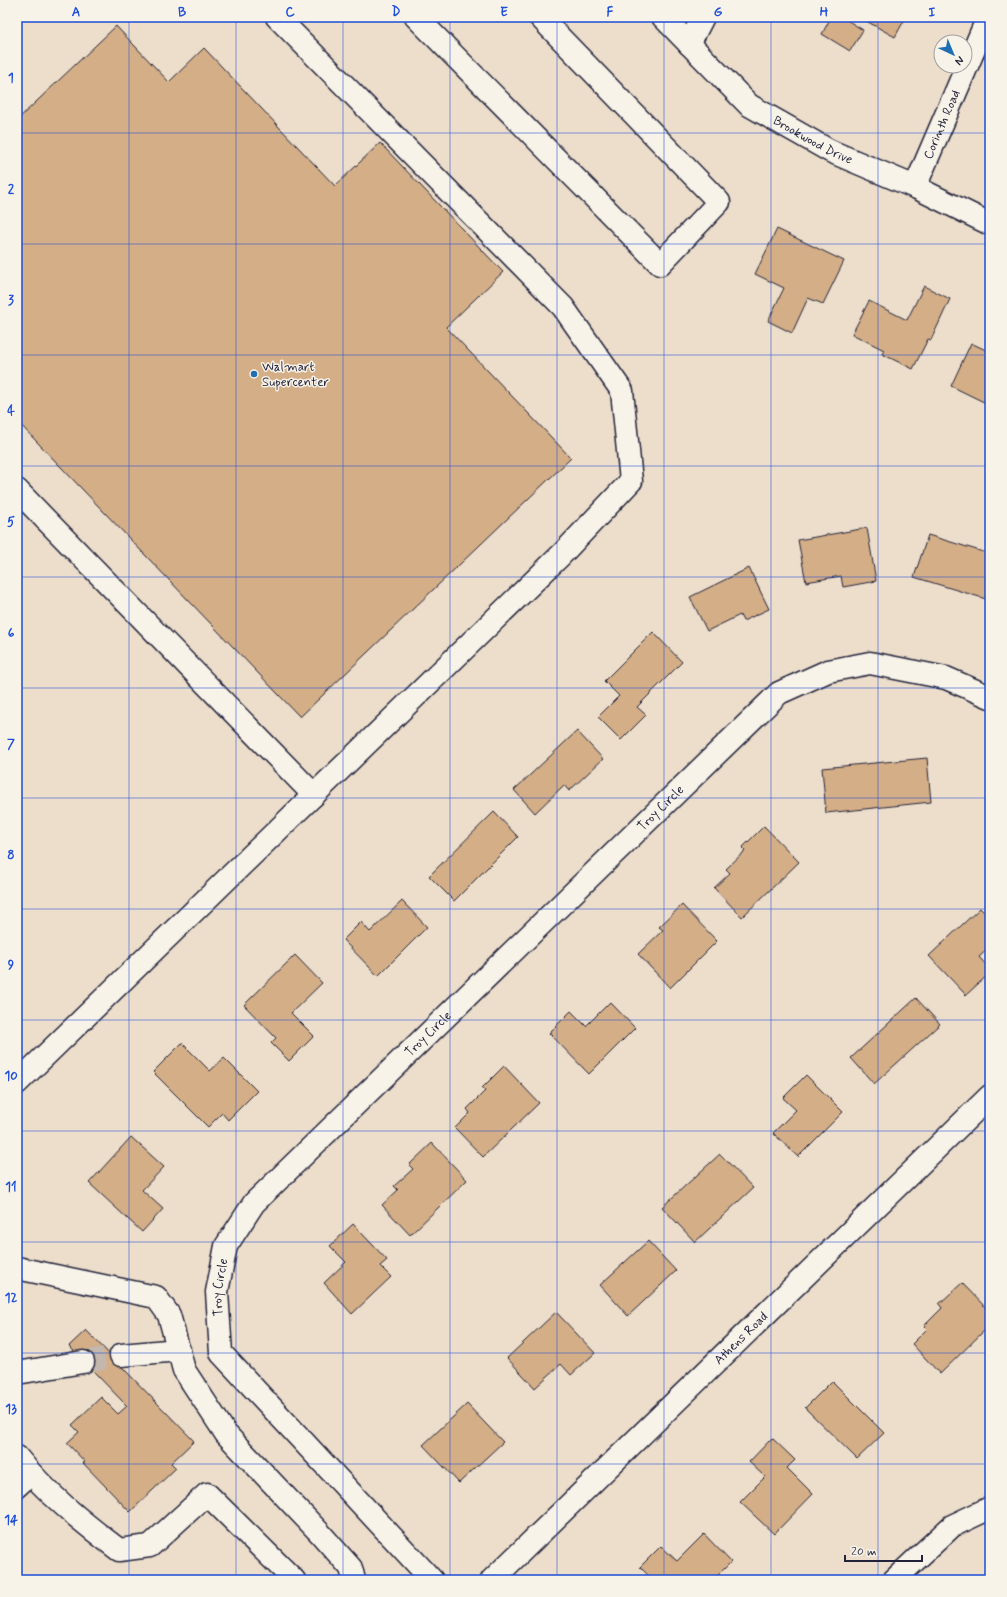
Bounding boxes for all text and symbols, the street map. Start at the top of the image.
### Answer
text: A [72,4,80,21]
text: B [178,4,187,21]
text: C [285,4,295,21]
text: D [392,4,401,21]
text: E [500,4,508,21]
text: F [607,4,614,21]
text: G [714,4,723,21]
text: H [820,4,829,21]
text: I [929,4,936,21]
north arrow [933,34,973,74]
text: N [952,53,967,68]
text: 1 [8,70,14,87]
street label: Corinth Road [919,87,964,162]
street label: Brookwood Drive [770,112,855,168]
text: 2 [8,181,15,198]
text: 3 [8,292,14,309]
place label: Walmart Supercenter [262,359,330,391]
marker: Walmart Supercenter [249,369,259,379]
text: 4 [7,403,15,420]
text: 5 [7,514,15,531]
text: 6 [8,625,15,642]
text: 7 [7,736,15,753]
street label: Troy Circle [634,781,688,835]
text: 8 [7,847,15,864]
text: 9 [8,957,15,974]
street label: Troy Circle [401,1007,455,1060]
text: 10 [4,1068,18,1085]
text: 11 [5,1179,17,1196]
street label: Troy Circle [209,1257,232,1317]
text: 12 [5,1290,17,1307]
street label: Athens Road [710,1308,771,1368]
text: 13 [5,1401,17,1418]
text: 14 [4,1512,18,1529]
scale bar [845,1537,922,1563]
text: 20 m [851,1544,877,1560]

